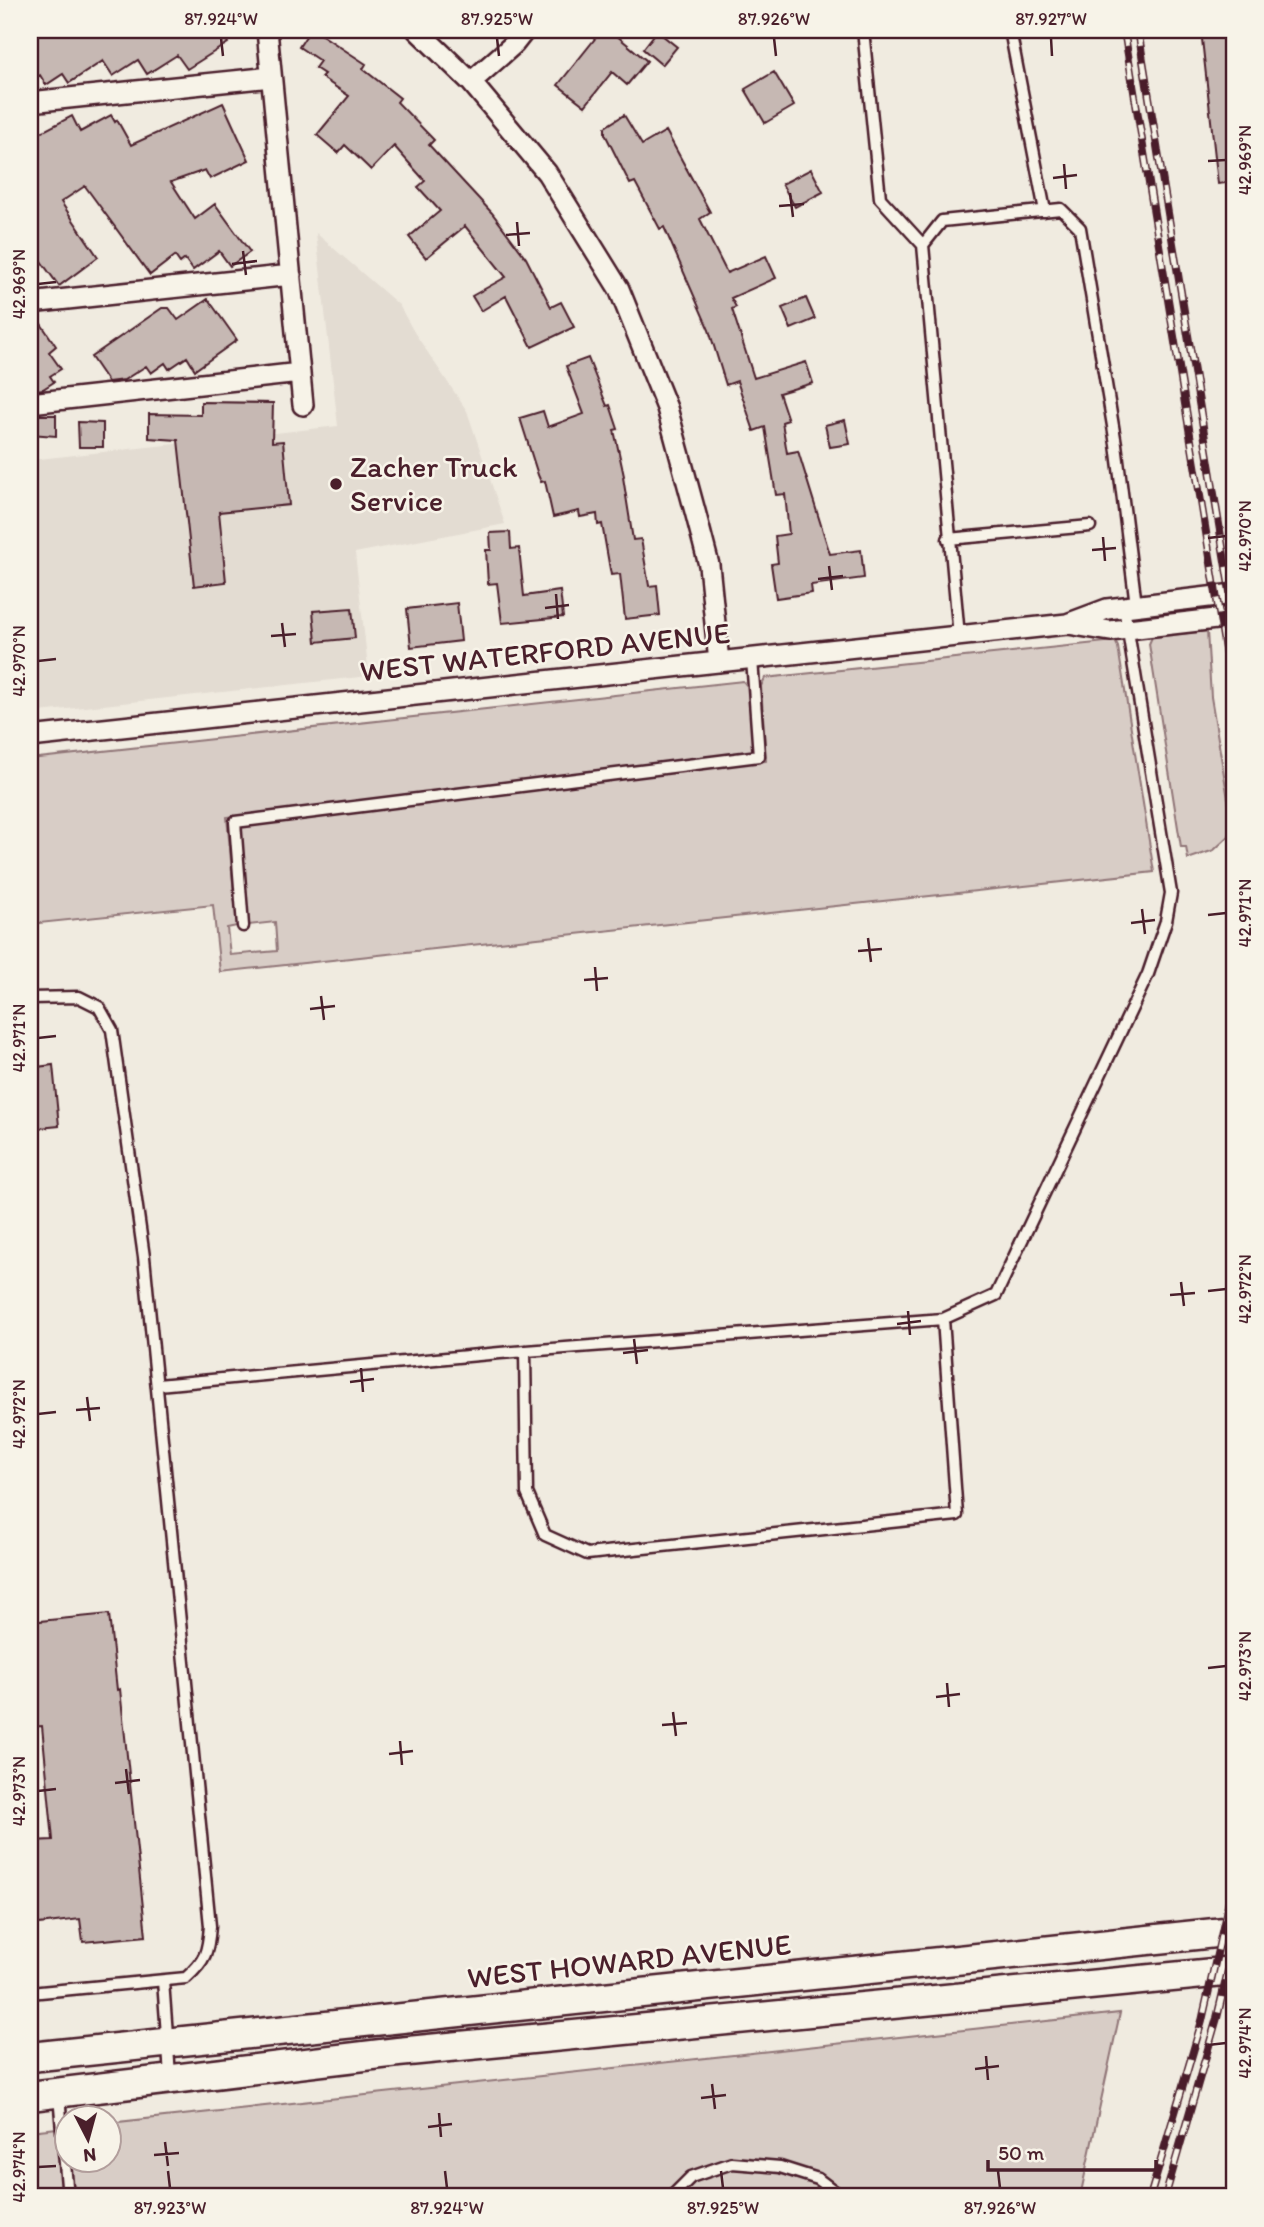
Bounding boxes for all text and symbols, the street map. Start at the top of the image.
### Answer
text: 87.924°W [184,8,258,30]
text: 87.925°W [461,8,533,30]
text: 87.926°W [738,8,810,30]
text: 87.927°W [1015,8,1087,30]
text: 42.969°N [1234,125,1256,195]
text: 42.969°N [8,249,30,319]
place label: Zacher Truck Service [350,448,518,519]
marker: Zacher Truck Service [328,476,344,492]
text: 42.970°N [1234,500,1256,572]
street label: WEST WATERFORD AVENUE [358,614,732,689]
text: 42.970°N [8,625,30,697]
text: 42.971°N [1234,879,1256,947]
text: 42.971°N [8,1004,30,1072]
text: 42.972°N [1234,1254,1256,1324]
text: 42.972°N [8,1379,30,1449]
text: 42.973°N [1234,1631,1256,1701]
text: 42.973°N [8,1756,30,1826]
street label: WEST HOWARD AVENUE [465,1925,793,1996]
text: 42.974°N [1234,2007,1256,2079]
north arrow [52,2104,122,2174]
scale bar [988,2129,1156,2173]
text: 42.974°N [8,2131,30,2203]
text: 50 m [998,2140,1045,2165]
text: N [82,2143,97,2168]
text: 87.923°W [134,2197,206,2219]
text: 87.924°W [410,2197,484,2219]
text: 87.925°W [687,2197,759,2219]
text: 87.926°W [964,2197,1036,2219]

